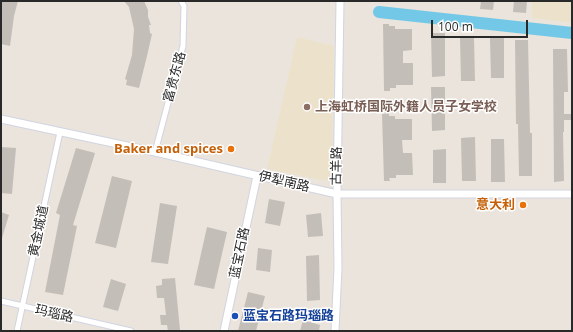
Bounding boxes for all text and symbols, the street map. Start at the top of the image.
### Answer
scale bar [433,12,530,38]
text: 100 m [438,18,473,35]
street label: 富贵东路 [161,50,189,104]
place label: 上海虹桥国际外籍人员子女学校 [315,99,497,115]
marker: 上海虹桥国际外籍人员子女学校 [302,102,312,112]
place label: Baker and spices [114,141,223,157]
marker: Baker and spices [226,144,236,154]
street label: 古羊路 [329,146,345,186]
street label: 伊犁南路 [257,169,311,195]
place label: 意大利 [476,197,515,213]
marker: 意大利 [518,200,528,210]
street label: 黄金城道 [26,204,52,258]
street label: 蓝宝石路 [227,226,253,280]
street label: 玛瑙路 [33,302,75,326]
place label: 蓝宝石路玛瑙路 [243,308,334,324]
marker: 蓝宝石路玛瑙路 [230,311,240,321]

